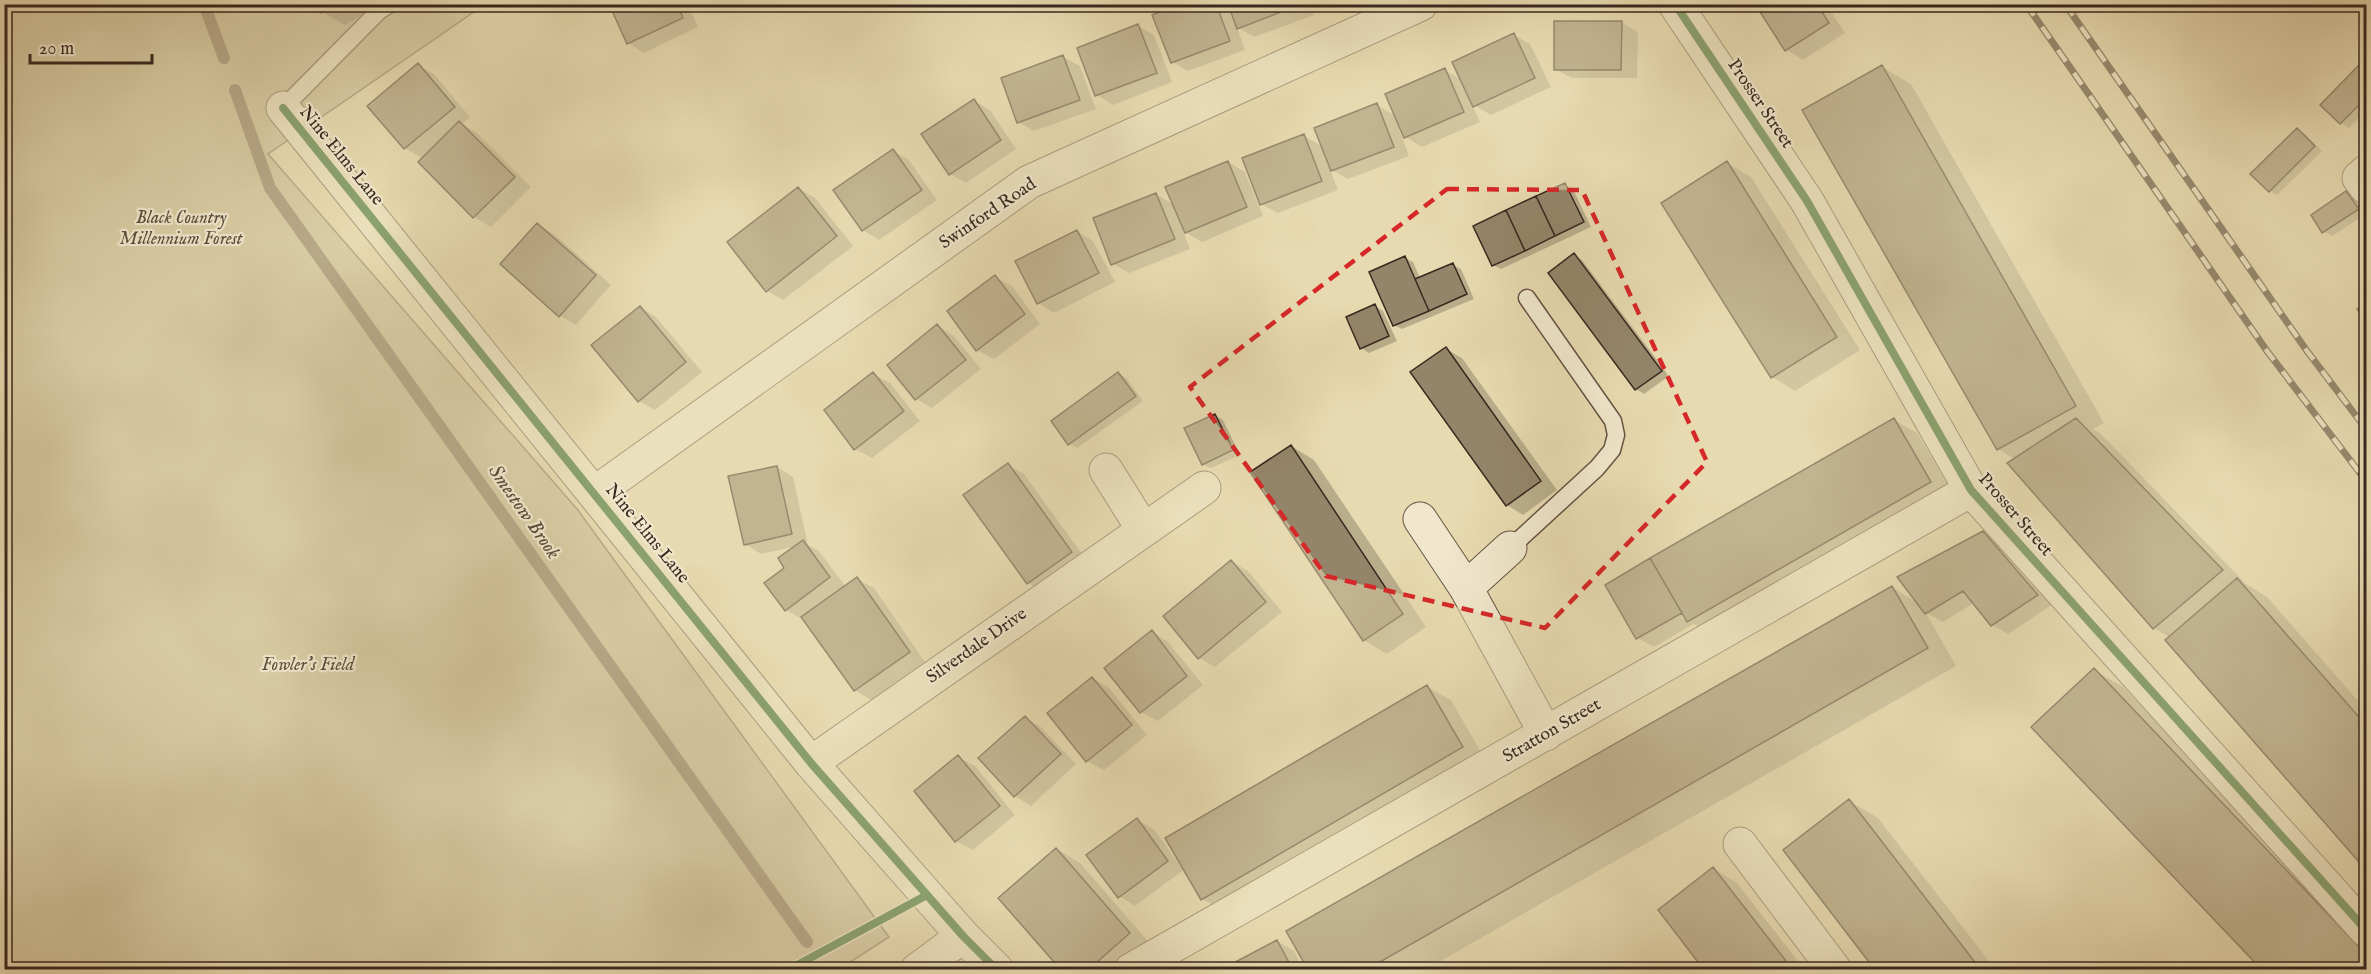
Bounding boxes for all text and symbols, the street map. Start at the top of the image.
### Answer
scale bar [30,27,152,65]
text: 20 m [39,38,74,61]
street label: Prosser Street [1722,55,1798,153]
street label: Nine Elms Lane [294,101,388,211]
street label: Swinford Road [935,173,1041,255]
park label: Black Country Millennium Forest [119,207,244,251]
water label: Smestow Brook [482,460,566,564]
street label: Prosser Street [1973,469,2057,561]
street label: Nine Elms Lane [600,479,694,589]
street label: Silverdale Drive [922,603,1032,689]
park label: Fowler's Field [262,654,356,677]
street label: Stratton Street [1499,694,1605,768]

